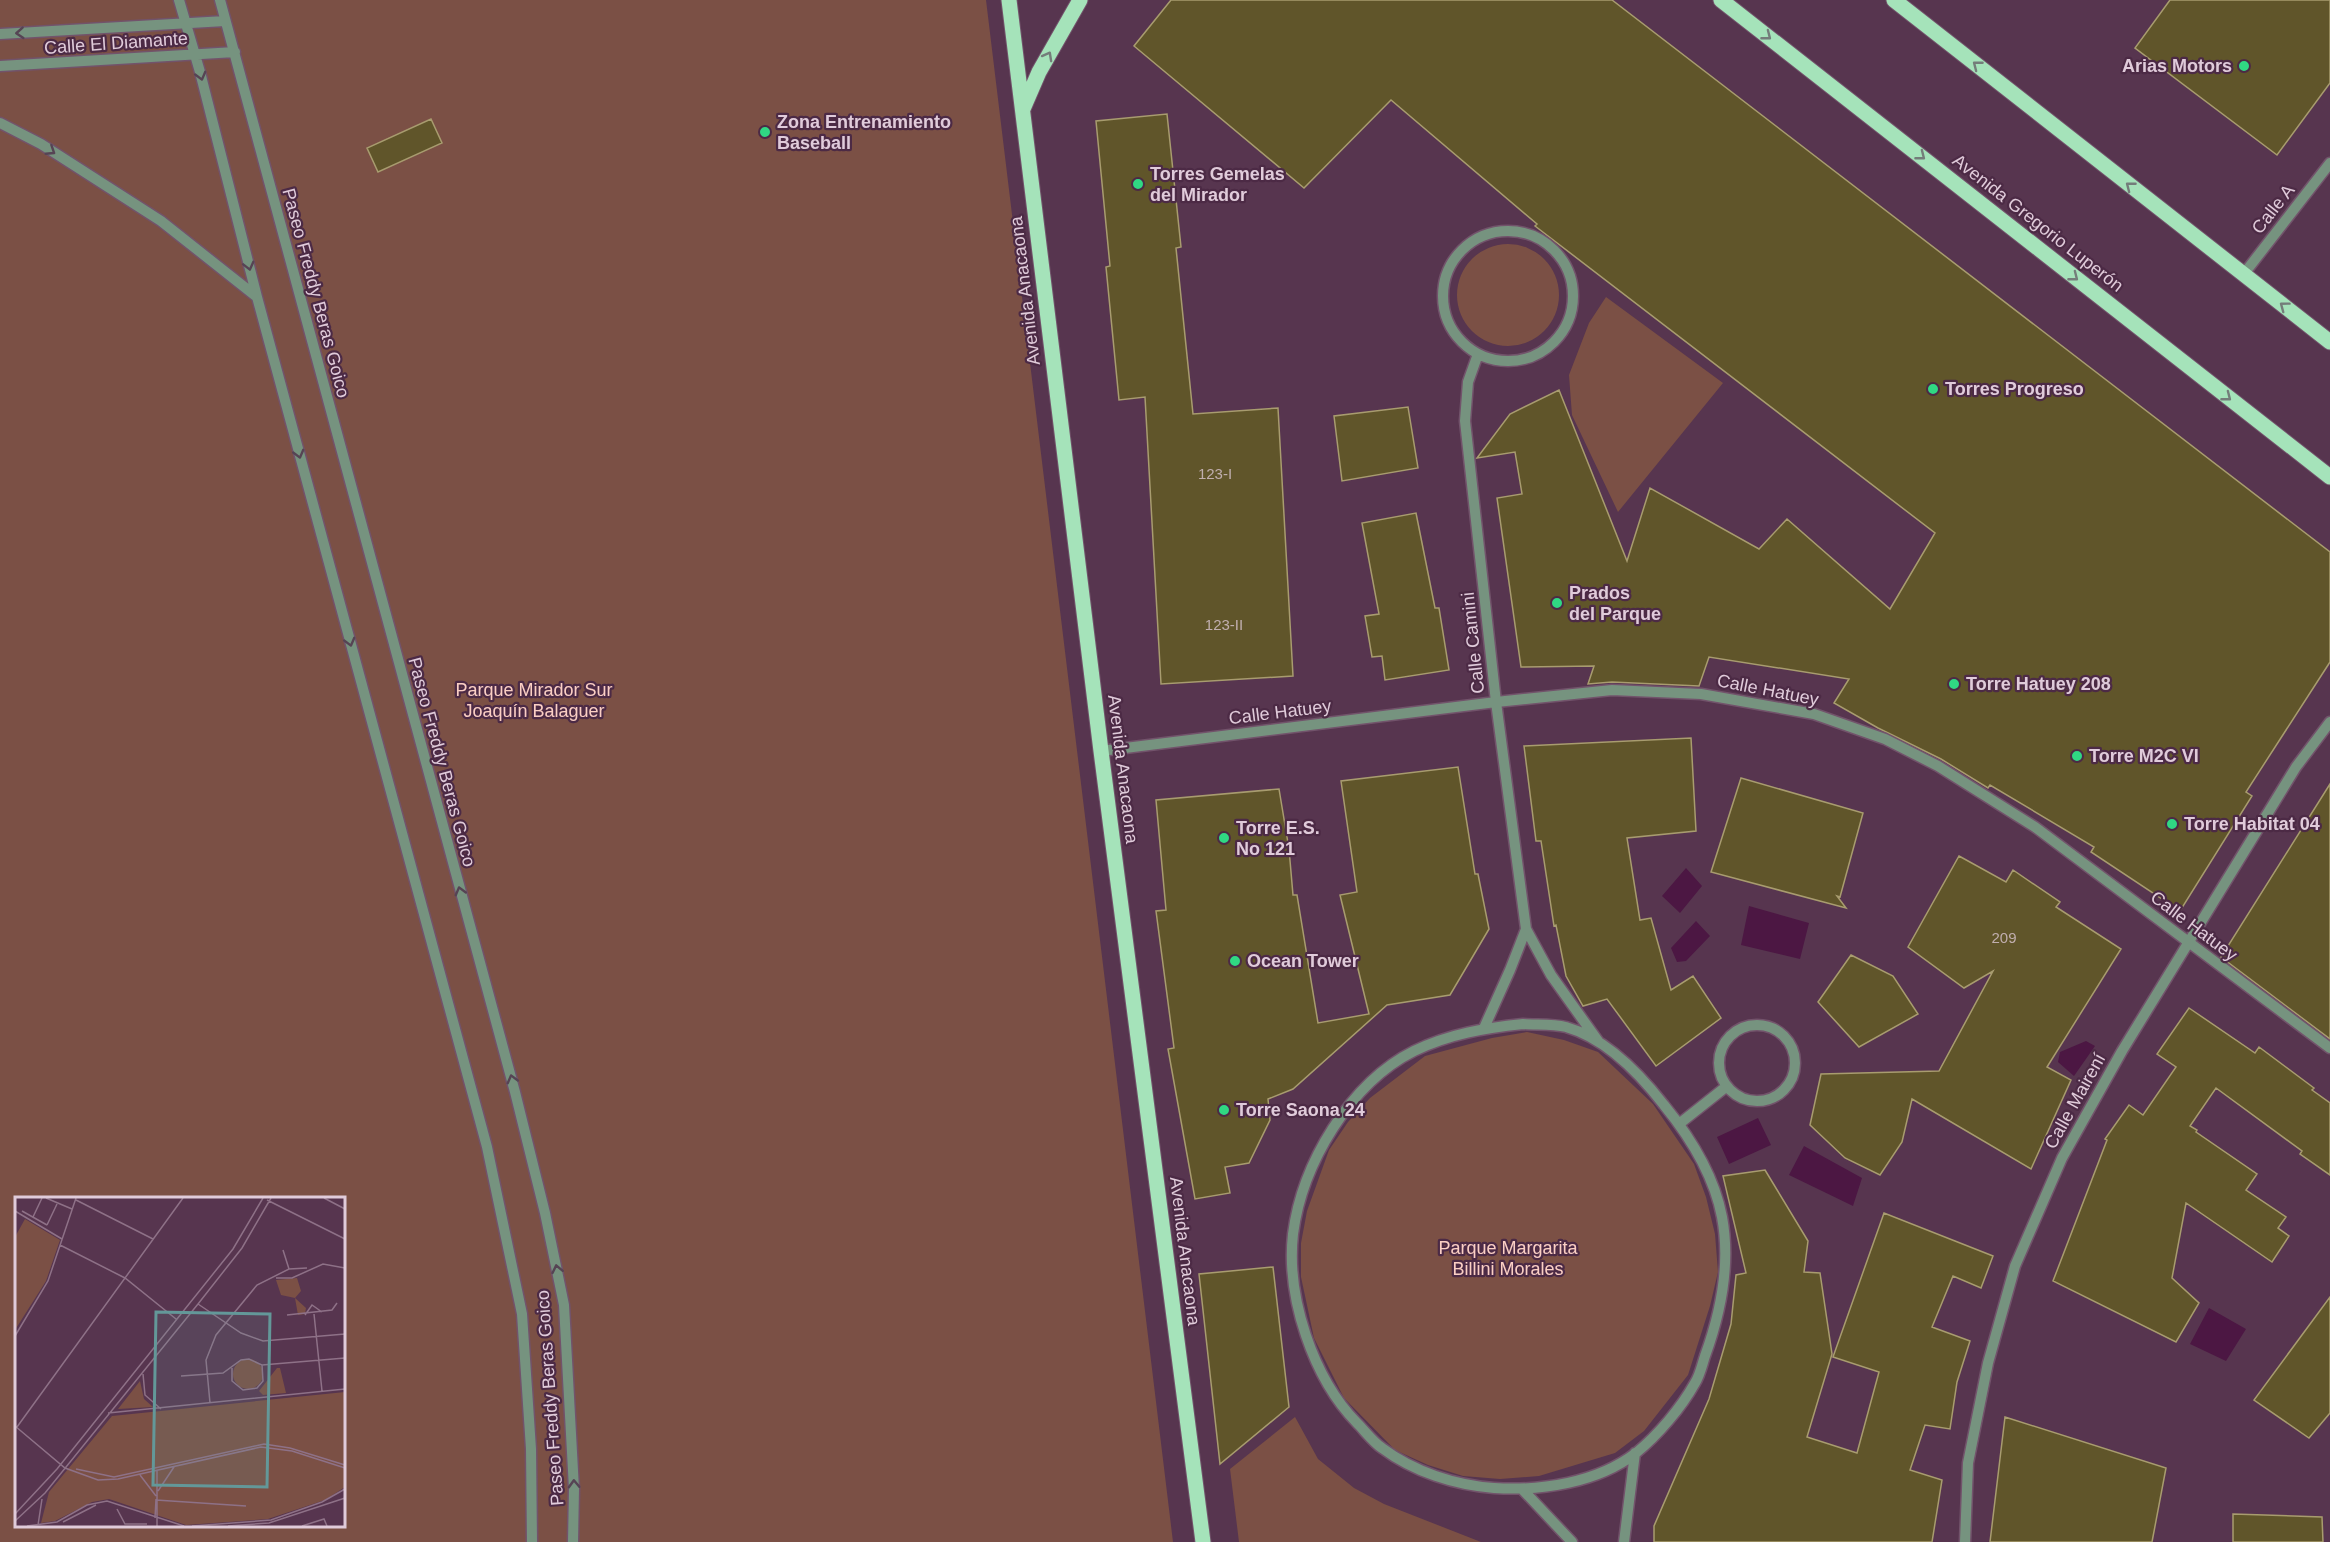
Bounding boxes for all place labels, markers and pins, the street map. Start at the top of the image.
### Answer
place label: Arias Motors [2122,56,2232,76]
marker: Arias Motors [2237,59,2251,73]
place label: Zona Entrenamiento Baseball [777,112,951,153]
marker: Zona Entrenamiento Baseball [758,125,772,139]
place label: Torres Gemelas del Mirador [1150,164,1285,205]
marker: Torres Gemelas del Mirador [1131,177,1145,191]
place label: Torres Progreso [1945,379,2084,399]
marker: Torres Progreso [1926,382,1940,396]
place label: Prados del Parque [1569,583,1661,624]
marker: Prados del Parque [1550,596,1564,610]
place label: Torre Hatuey 208 [1966,674,2111,694]
marker: Torre Hatuey 208 [1947,677,1961,691]
place label: Torre M2C VI [2089,746,2199,766]
marker: Torre M2C VI [2070,749,2084,763]
place label: Torre Habitat 04 [2184,814,2320,834]
marker: Torre Habitat 04 [2165,817,2179,831]
place label: Torre E.S. No 121 [1236,818,1320,859]
marker: Torre E.S. No 121 [1217,831,1231,845]
place label: Ocean Tower [1247,951,1359,971]
marker: Ocean Tower [1228,954,1242,968]
place label: Torre Saona 24 [1236,1100,1365,1120]
marker: Torre Saona 24 [1217,1103,1231,1117]

